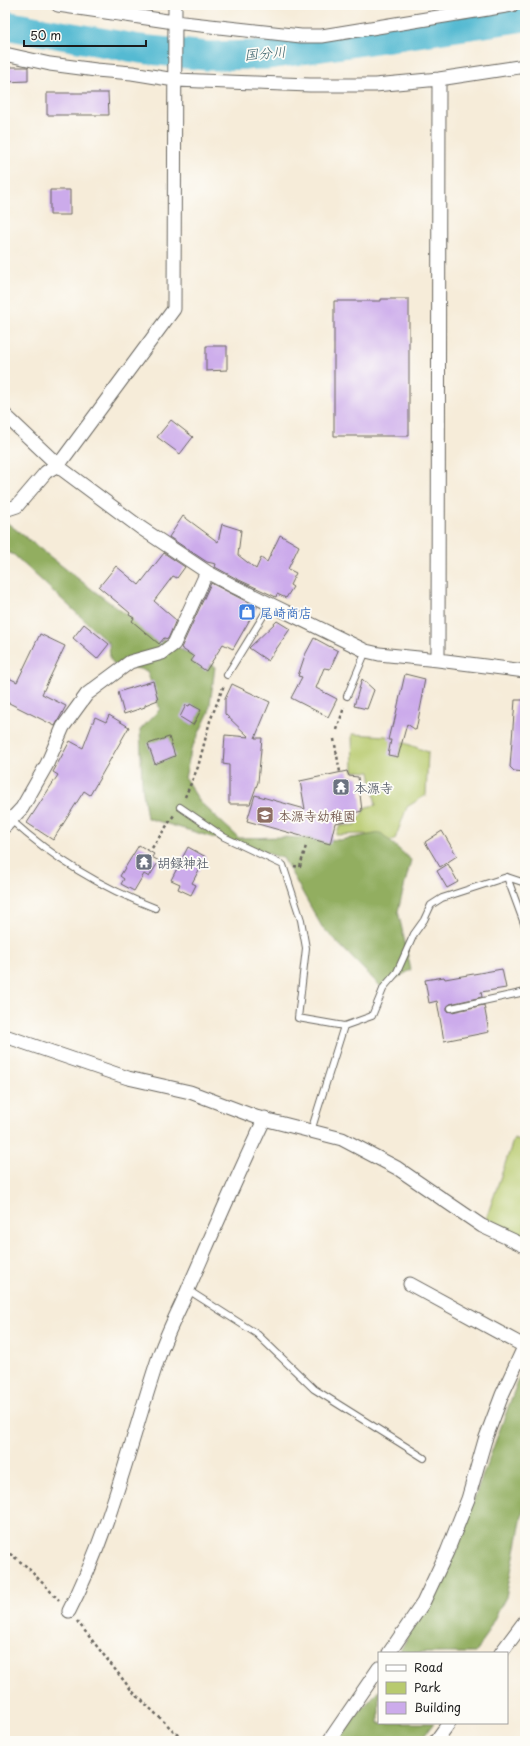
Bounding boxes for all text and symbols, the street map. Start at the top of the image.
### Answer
scale bar [24,22,146,48]
text: 50 m [30,26,61,44]
water label: 国分川 [243,41,287,65]
shop icon: 尾崎商店 [237,602,257,622]
place label: 尾崎商店 [260,603,312,622]
temple icon: 本源寺 [331,777,351,797]
place label: 本源寺 [354,778,393,797]
school or university icon: 本源寺幼稚園 [255,805,275,825]
place label: 本源寺幼稚園 [278,806,356,825]
temple icon: 胡録神社 [134,852,154,872]
place label: 胡録神社 [157,853,209,872]
legend [378,1652,508,1724]
text: Road [414,1658,443,1676]
text: Park [414,1678,441,1696]
text: Building [414,1698,461,1716]

